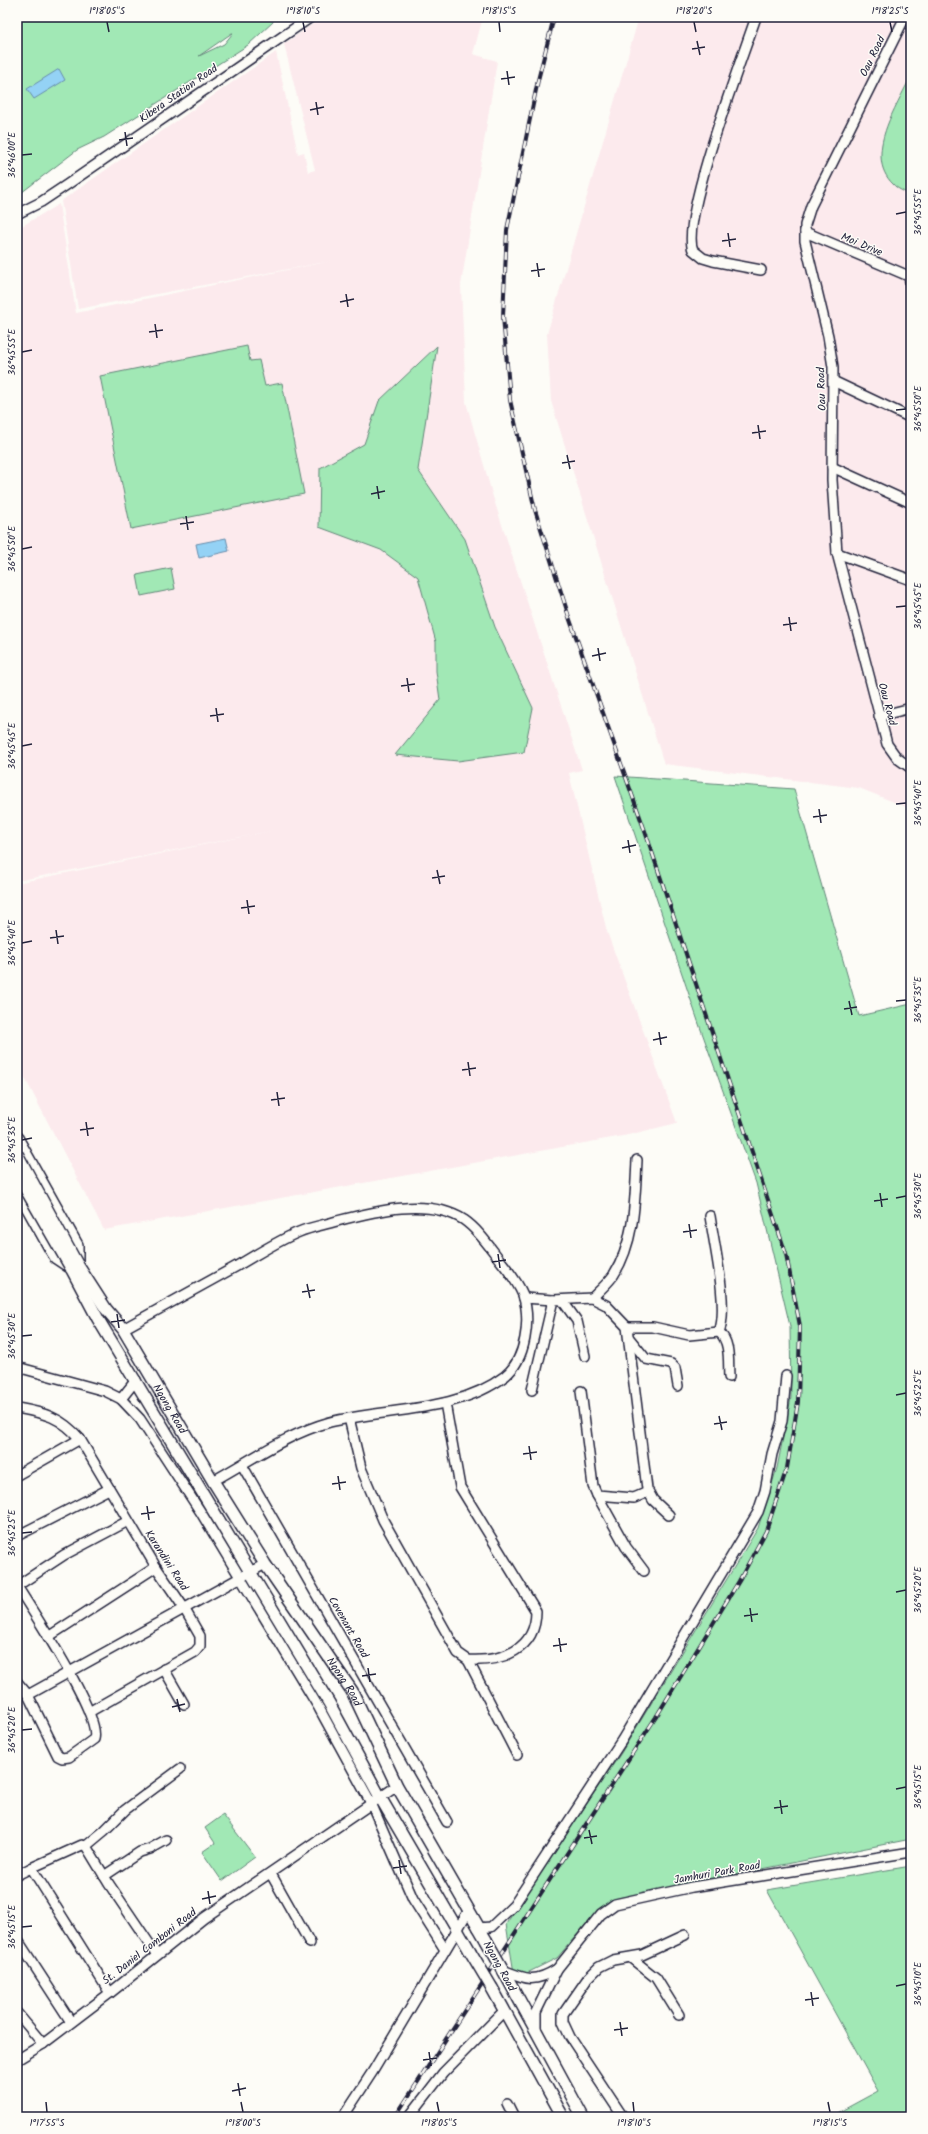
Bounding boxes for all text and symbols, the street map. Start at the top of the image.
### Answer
text: 1°18'05"S [89,3,126,19]
text: 1°18'10"S [286,3,321,19]
text: 1°18'15"S [482,3,517,19]
text: 1°18'20"S [676,3,713,19]
text: 1°18'25"S [872,3,909,19]
street label: Oau Road [855,32,891,80]
street label: Kibera Station Road [136,60,222,128]
text: 36°46'00"E [4,131,20,178]
text: 36°45'55"E [910,187,926,235]
street label: Moi Drive [838,228,885,262]
text: 36°45'55"E [4,327,20,375]
street label: Oau Road [812,366,832,411]
text: 36°45'50"E [910,385,926,432]
text: 36°45'50"E [4,525,20,572]
text: 36°45'45"E [910,581,926,630]
street label: Oau Road [873,681,902,728]
text: 36°45'45"E [4,721,20,770]
text: 36°45'40"E [910,779,926,826]
text: 36°45'40"E [4,919,20,966]
text: 36°45'35"E [910,975,926,1024]
text: 36°45'35"E [4,1115,20,1164]
text: 36°45'30"E [910,1171,926,1219]
text: 36°45'30"E [4,1311,20,1359]
text: 36°45'25"E [910,1368,926,1417]
street label: Ngong Road [147,1381,191,1438]
text: 36°45'25"E [4,1508,20,1557]
street label: Karandini Road [140,1527,193,1595]
text: 36°45'20"E [910,1565,926,1613]
street label: Covenant Road [323,1593,373,1662]
street label: Ngong Road [321,1654,366,1710]
text: 36°45'20"E [4,1705,20,1753]
text: 36°45'15"E [910,1764,926,1809]
street label: Jamhuri Park Road [673,1856,762,1889]
text: 36°45'15"E [4,1904,20,1949]
street label: St. Daniel Comboni Road [98,1904,201,1990]
street label: Ngong Road [478,1938,521,1995]
text: 36°45'10"E [910,1961,926,2006]
text: 1°17'55"S [29,2115,65,2131]
text: 1°18'00"S [225,2115,262,2131]
text: 1°18'05"S [421,2115,458,2131]
text: 1°18'10"S [617,2115,652,2131]
text: 1°18'15"S [813,2115,848,2131]

